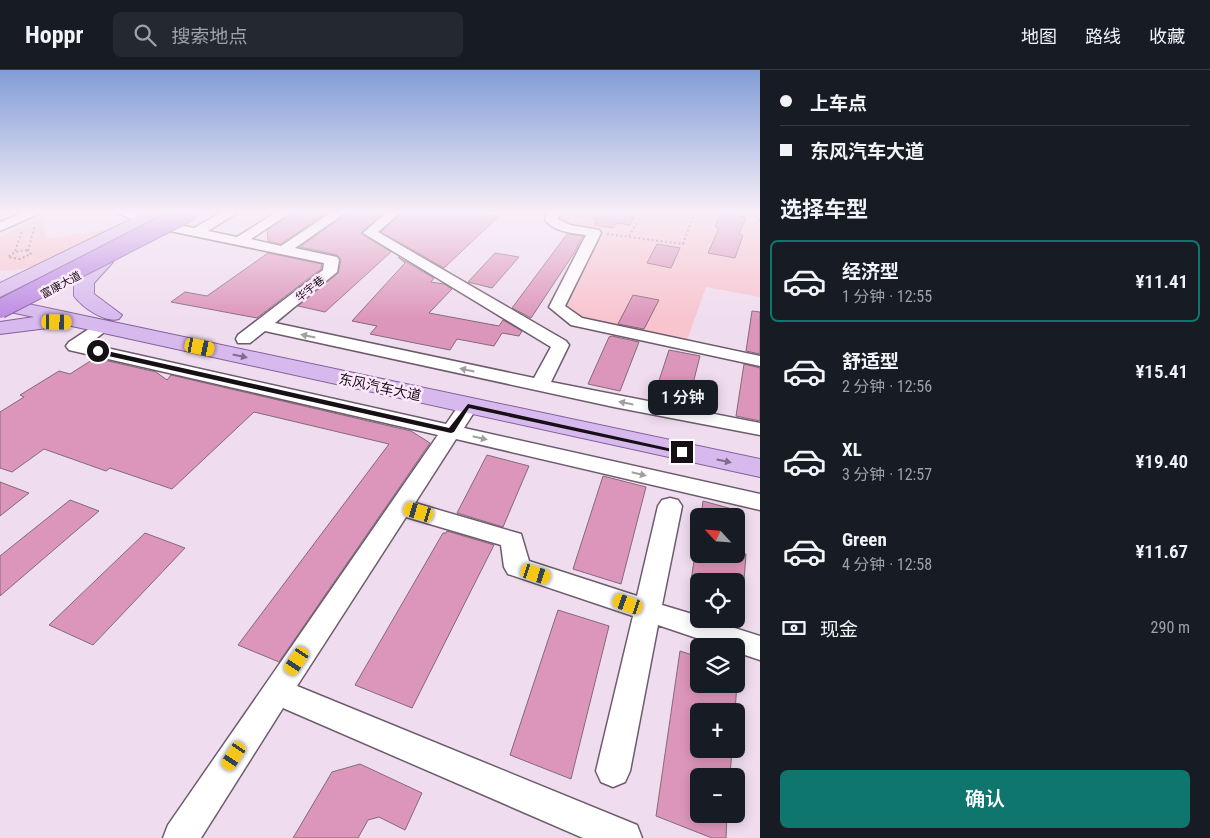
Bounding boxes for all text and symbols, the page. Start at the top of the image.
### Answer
search box [113,12,463,57]
text: Hoppr [25,21,83,49]
icon: search [131,21,159,49]
text: 搜索地点 [171,25,247,48]
text: 地图 [1021,26,1057,47]
text: 路线 [1085,26,1121,47]
text: 收藏 [1149,26,1185,47]
text: 上车点 [810,92,867,115]
text: 东风汽车大道 [810,140,924,163]
text: 选择车型 [780,197,868,222]
icon: car [782,259,827,304]
text: 经济型 [842,260,899,283]
street label: 富康大道 [39,269,83,301]
text: ¥11.41 [1135,270,1188,293]
street label: 华宇巷 [293,274,327,304]
text: 1 分钟 · 12:55 [842,287,932,306]
car [41,314,72,330]
one-way arrow [300,331,316,339]
car [183,337,216,357]
route start [87,340,109,362]
icon: car [782,349,827,394]
text: 舒适型 [842,350,899,373]
one-way arrow [232,352,247,360]
text: ¥15.41 [1135,360,1188,383]
one-way arrow [460,366,475,374]
street label: 东风汽车大道 [337,370,423,404]
text: 2 分钟 · 12:56 [842,377,932,396]
callout: 1 分钟 [647,380,717,414]
text: 1 分钟 [661,388,705,407]
one-way arrow [618,399,634,407]
one-way arrow [473,434,489,442]
text: XL [842,438,862,461]
icon: car [782,439,827,484]
route end [671,441,693,463]
text: ¥19.40 [1135,450,1188,473]
one-way arrow [716,457,732,465]
text: 3 分钟 · 12:57 [842,465,932,484]
one-way arrow [631,470,646,478]
car [402,500,435,524]
north arrow [690,508,745,562]
map controls [690,508,745,823]
text: Green [842,528,887,551]
icon: car [782,529,827,574]
text: ¥11.67 [1135,540,1188,563]
text: 4 分钟 · 12:58 [842,555,932,574]
car [519,562,552,586]
button: locate [690,573,745,628]
car [611,592,644,616]
icon: cash [780,614,808,642]
text: 现金 [820,618,858,641]
text: 290 m [1151,618,1190,637]
button: layers [690,638,745,693]
car [282,644,311,678]
button: + [690,703,745,758]
car [219,739,248,773]
button: − [690,768,745,823]
button: 确认 [780,770,1190,828]

